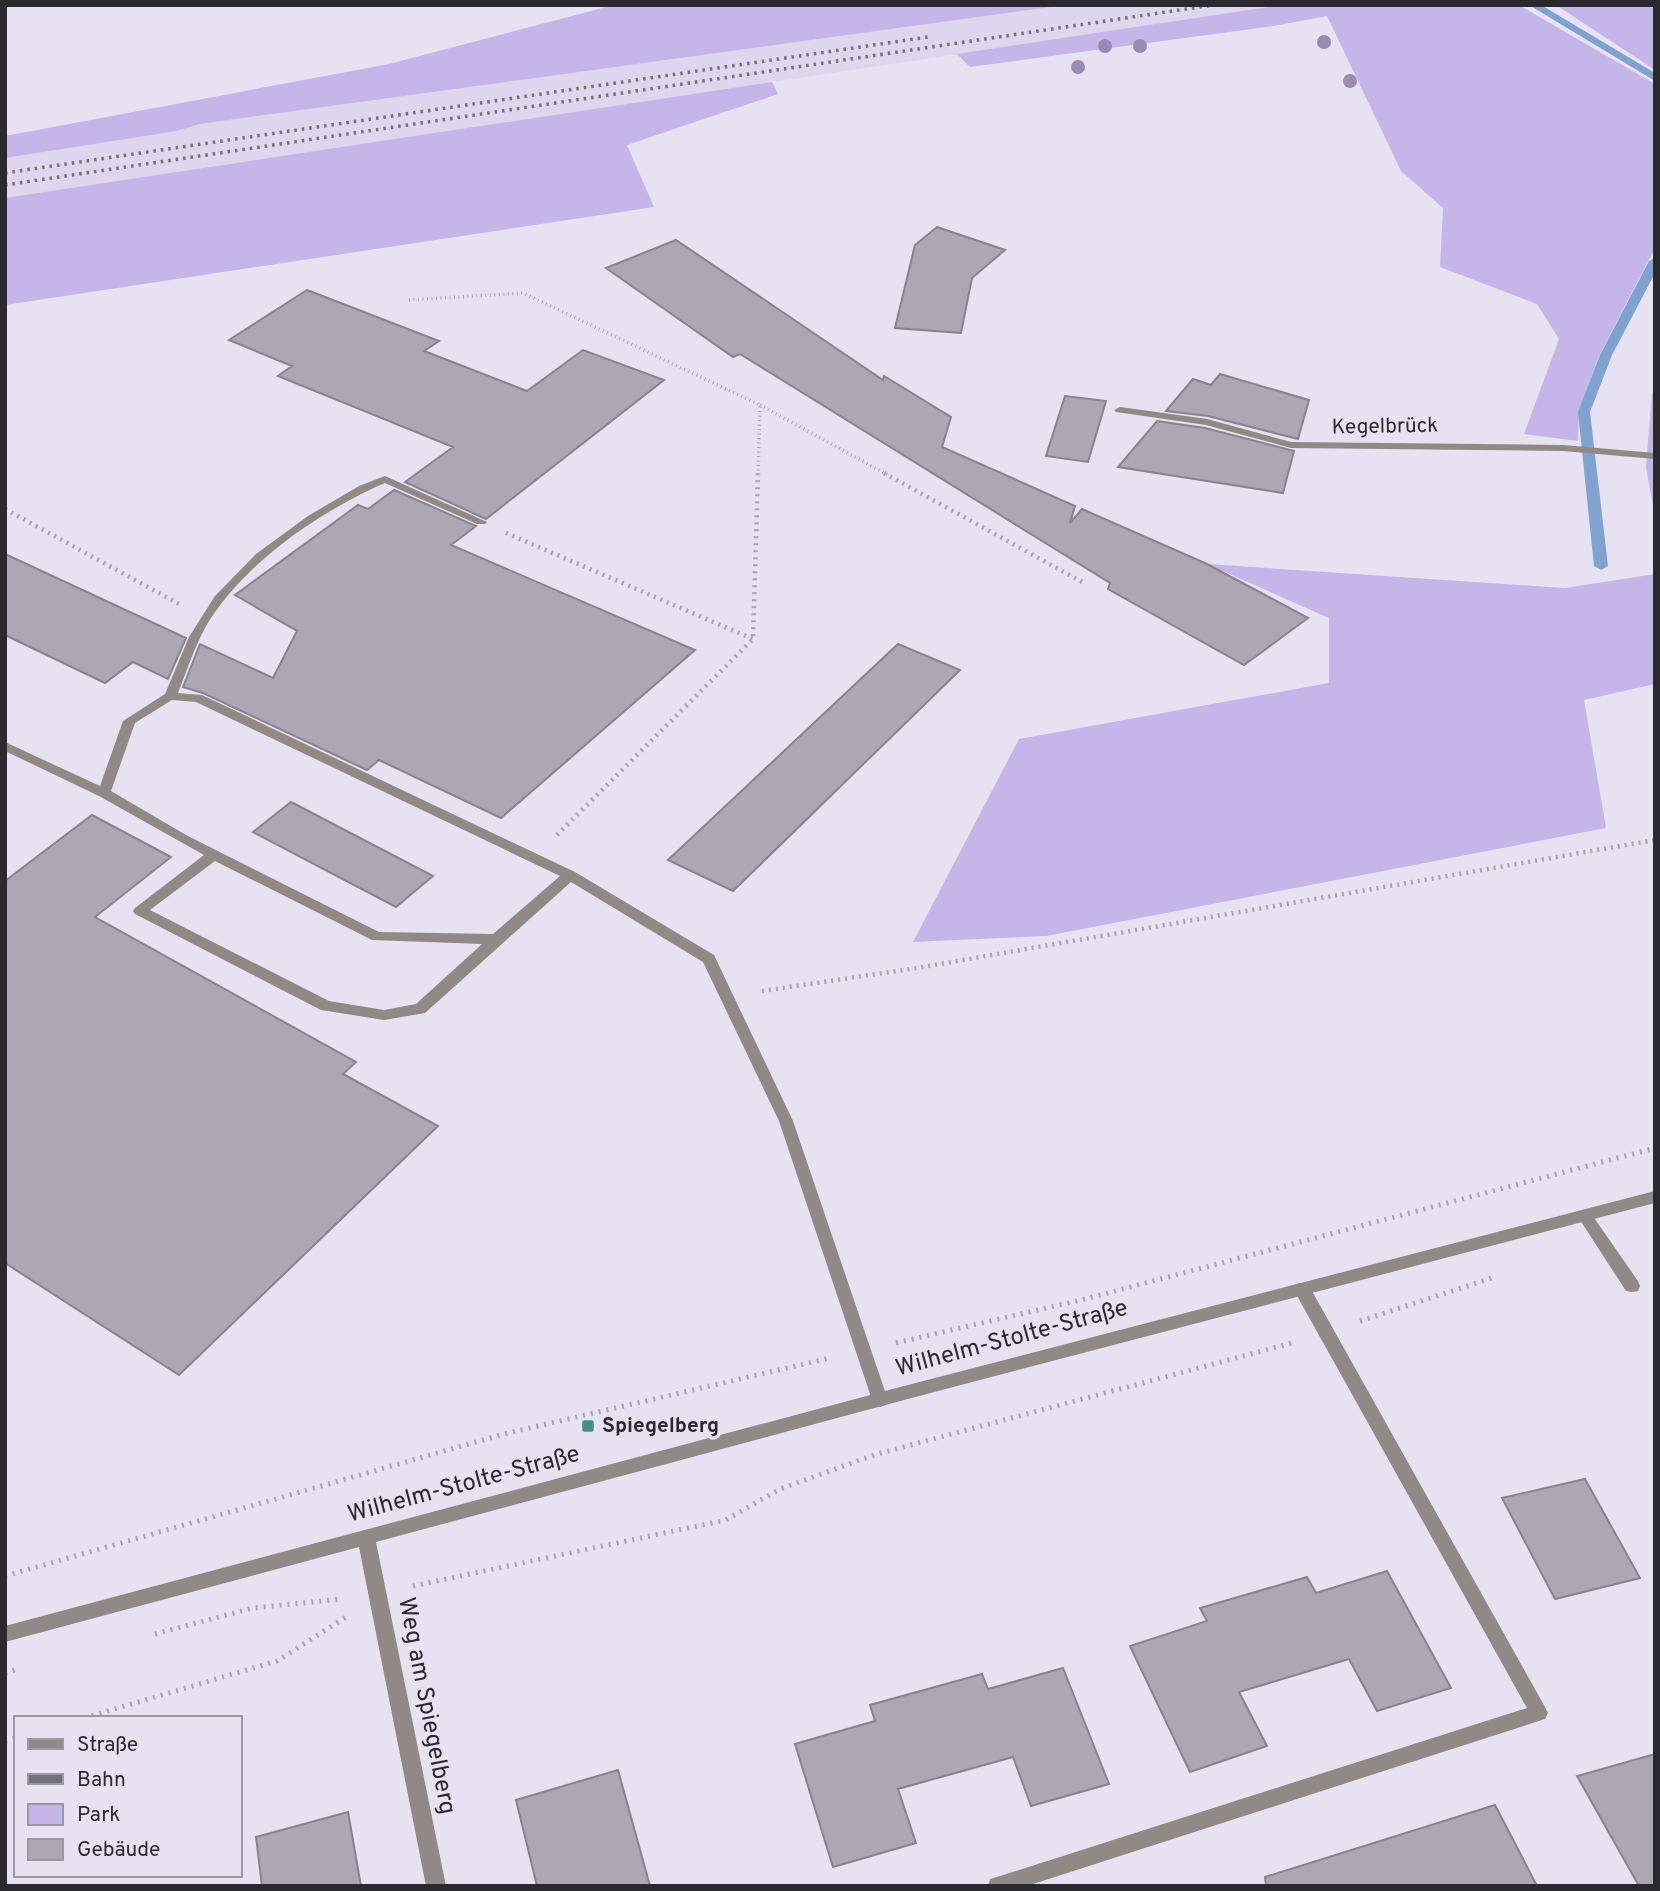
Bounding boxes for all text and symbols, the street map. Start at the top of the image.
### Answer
street label: Kegelbrück [1331,413,1439,441]
street label: Wilhelm-Stolte-Straße [893,1294,1131,1384]
place label: Spiegelberg [602,1413,719,1440]
marker: Spiegelberg [580,1418,596,1434]
street label: Wilhelm-Stolte-Straße [345,1440,583,1530]
street label: Weg am Spiegelberg [390,1595,462,1817]
legend [14,1716,242,1877]
text: Straße [77,1732,138,1759]
text: Bahn [77,1767,126,1794]
text: Park [77,1802,120,1829]
text: Gebäude [77,1837,160,1864]

